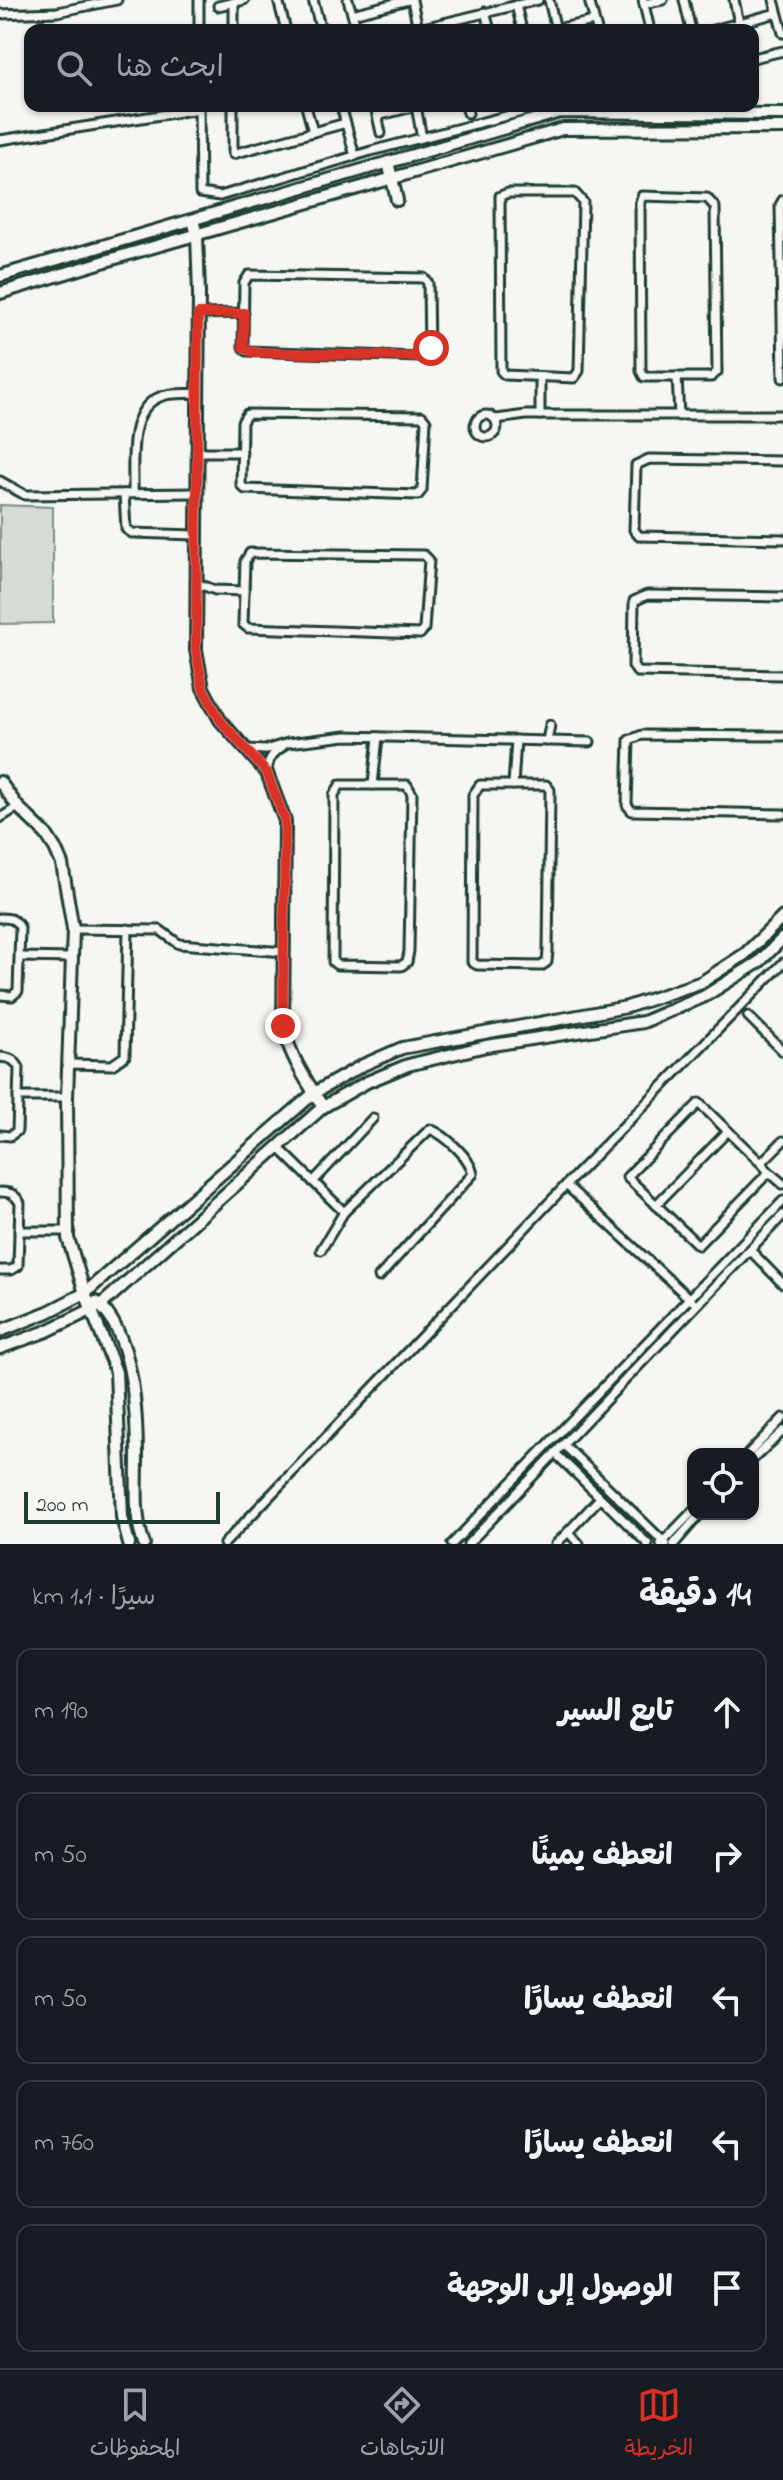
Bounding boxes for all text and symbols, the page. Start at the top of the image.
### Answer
search box [24,24,759,112]
icon: search [52,46,96,90]
text: ابحث هنا [116,47,224,91]
route start [413,330,449,366]
route end [265,1008,301,1044]
map controls [687,1448,759,1520]
button: locate [687,1448,759,1520]
scale bar [24,1488,220,1524]
text: 200 m [36,1490,89,1522]
text: 14 دقيقة [639,1572,751,1622]
text: سيرًا · 1.1 km [32,1579,156,1617]
icon: ahead [705,1690,749,1734]
text: تابع السير [559,1691,673,1735]
text: 190 m [34,1693,88,1731]
icon: right [705,1834,749,1878]
text: انعطف يمينًا [532,1835,673,1879]
text: 50 m [34,1837,87,1875]
icon: left [705,1978,749,2022]
text: انعطف يسارًا [524,1979,673,2023]
text: 50 m [34,1981,87,2019]
icon: left [705,2122,749,2166]
text: انعطف يسارًا [524,2123,673,2167]
text: 760 m [34,2125,94,2163]
icon: arrive [705,2266,749,2310]
text: الوصول إلى الوجهة [447,2267,673,2311]
tab: المحفوظات [90,2383,180,2467]
tab: الاتجاهات [360,2383,445,2467]
tab: الخريطة [625,2383,693,2467]

